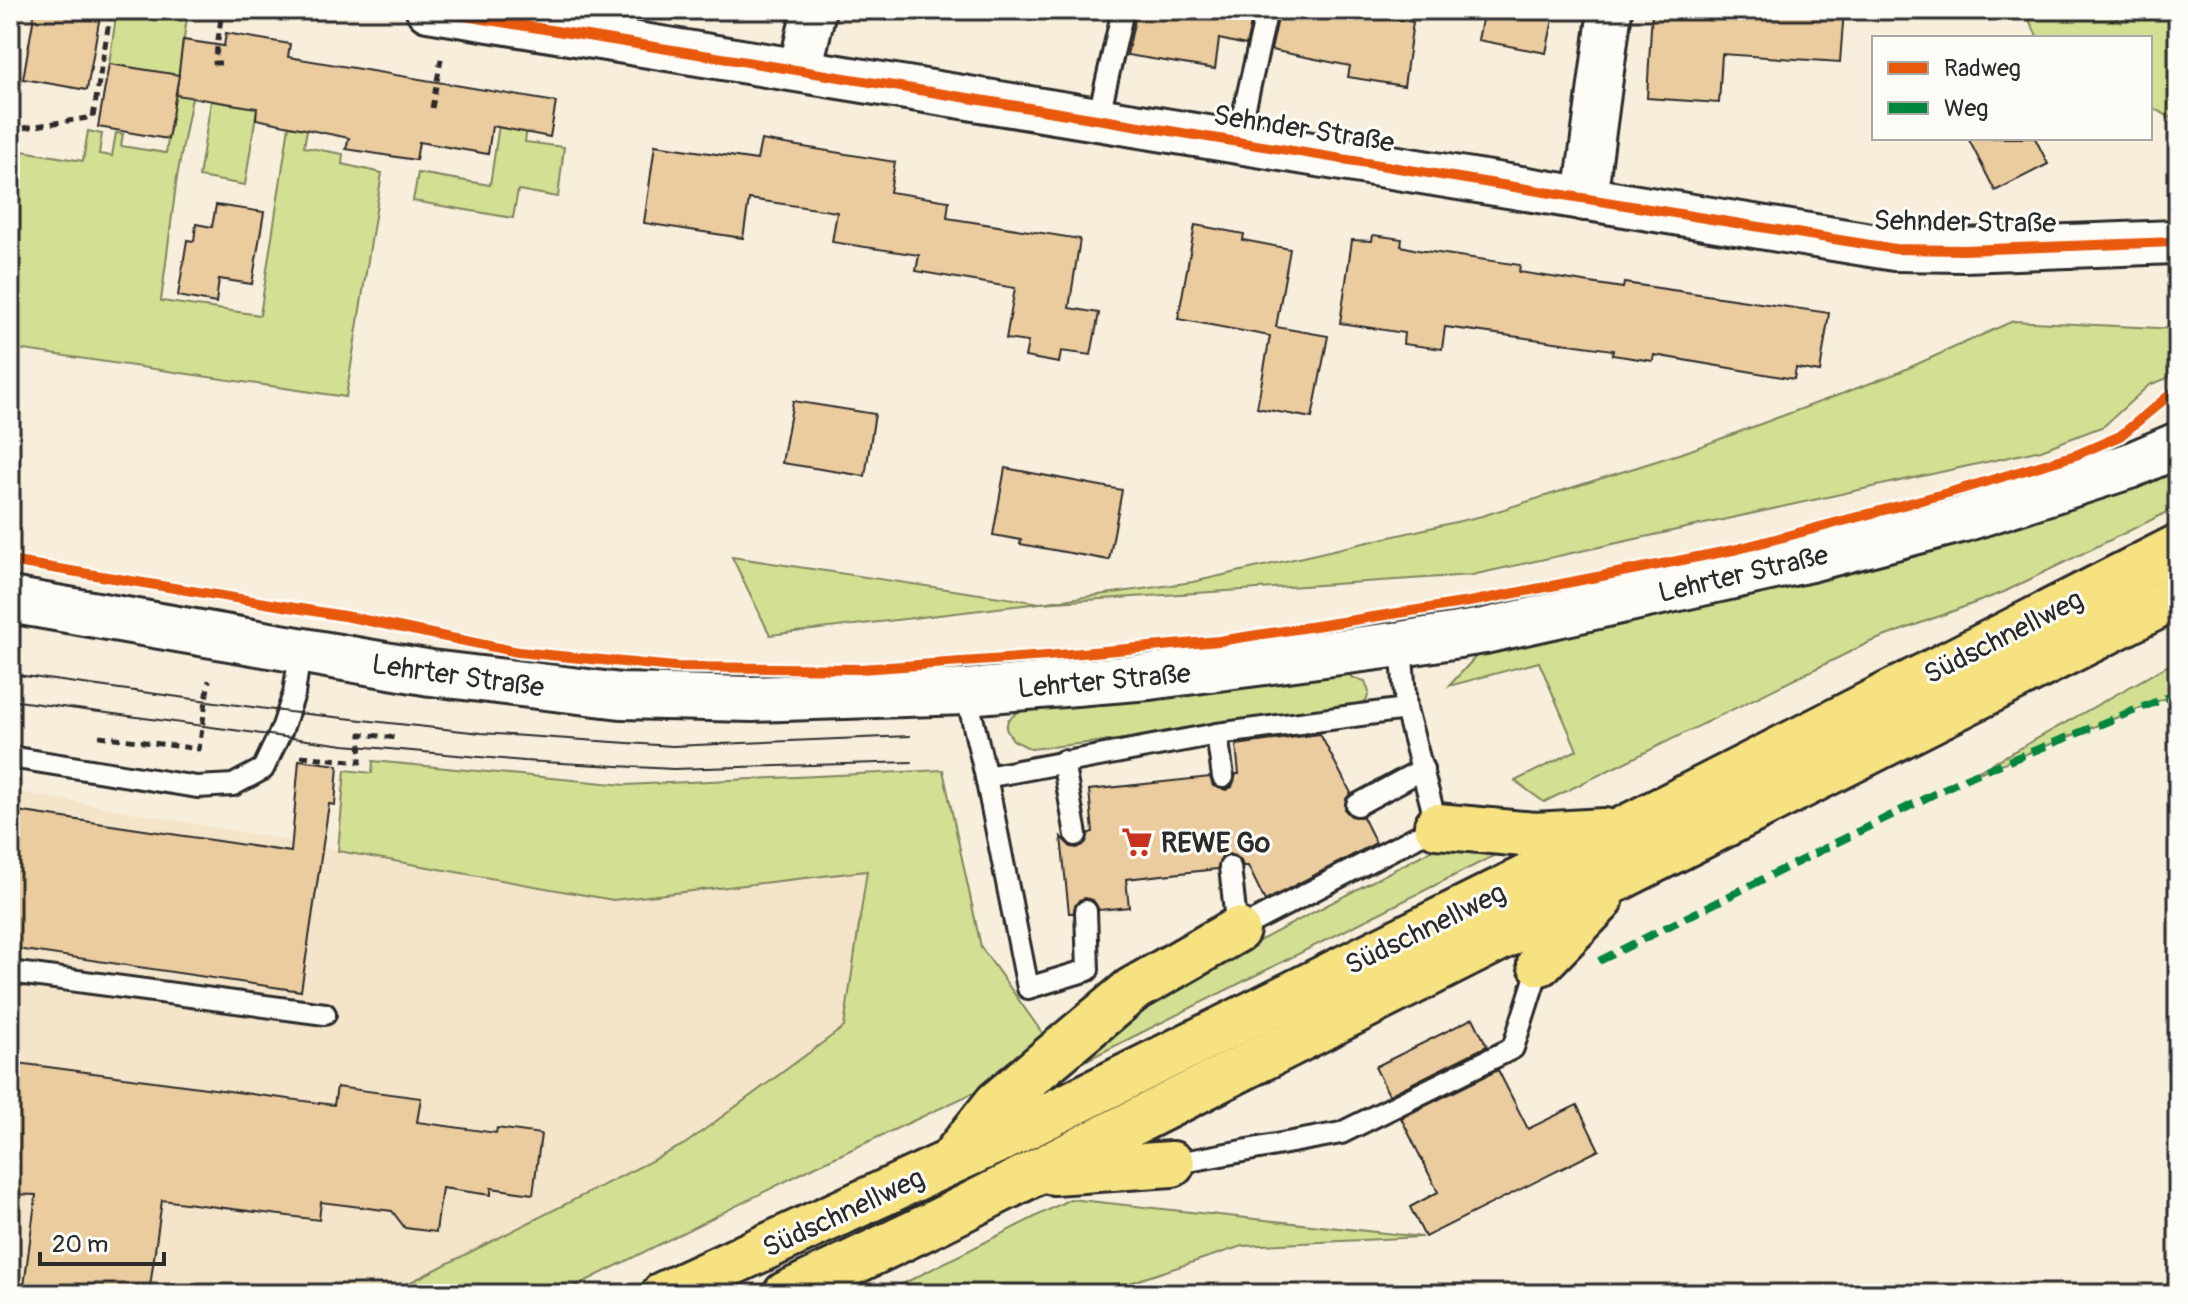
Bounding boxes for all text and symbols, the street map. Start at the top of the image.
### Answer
legend [1872,36,2152,140]
text: Radweg [1944,54,2021,83]
text: Weg [1944,94,1988,123]
street label: Sehnder Straße [1211,98,1397,161]
street label: Sehnder Straße [1873,203,2057,242]
street label: Lehrter Straße [1655,538,1832,611]
street label: Südschnellweg [1918,582,2089,692]
street label: Lehrter Straße [369,647,546,706]
street label: Lehrter Straße [1016,656,1192,706]
supermarket icon: REWE Go [1120,825,1154,859]
place label: REWE Go [1161,826,1270,861]
street label: Südschnellweg [1340,875,1512,983]
street label: Südschnellweg [757,1161,930,1266]
scale bar [40,1216,164,1266]
text: 20 m [52,1230,108,1259]

